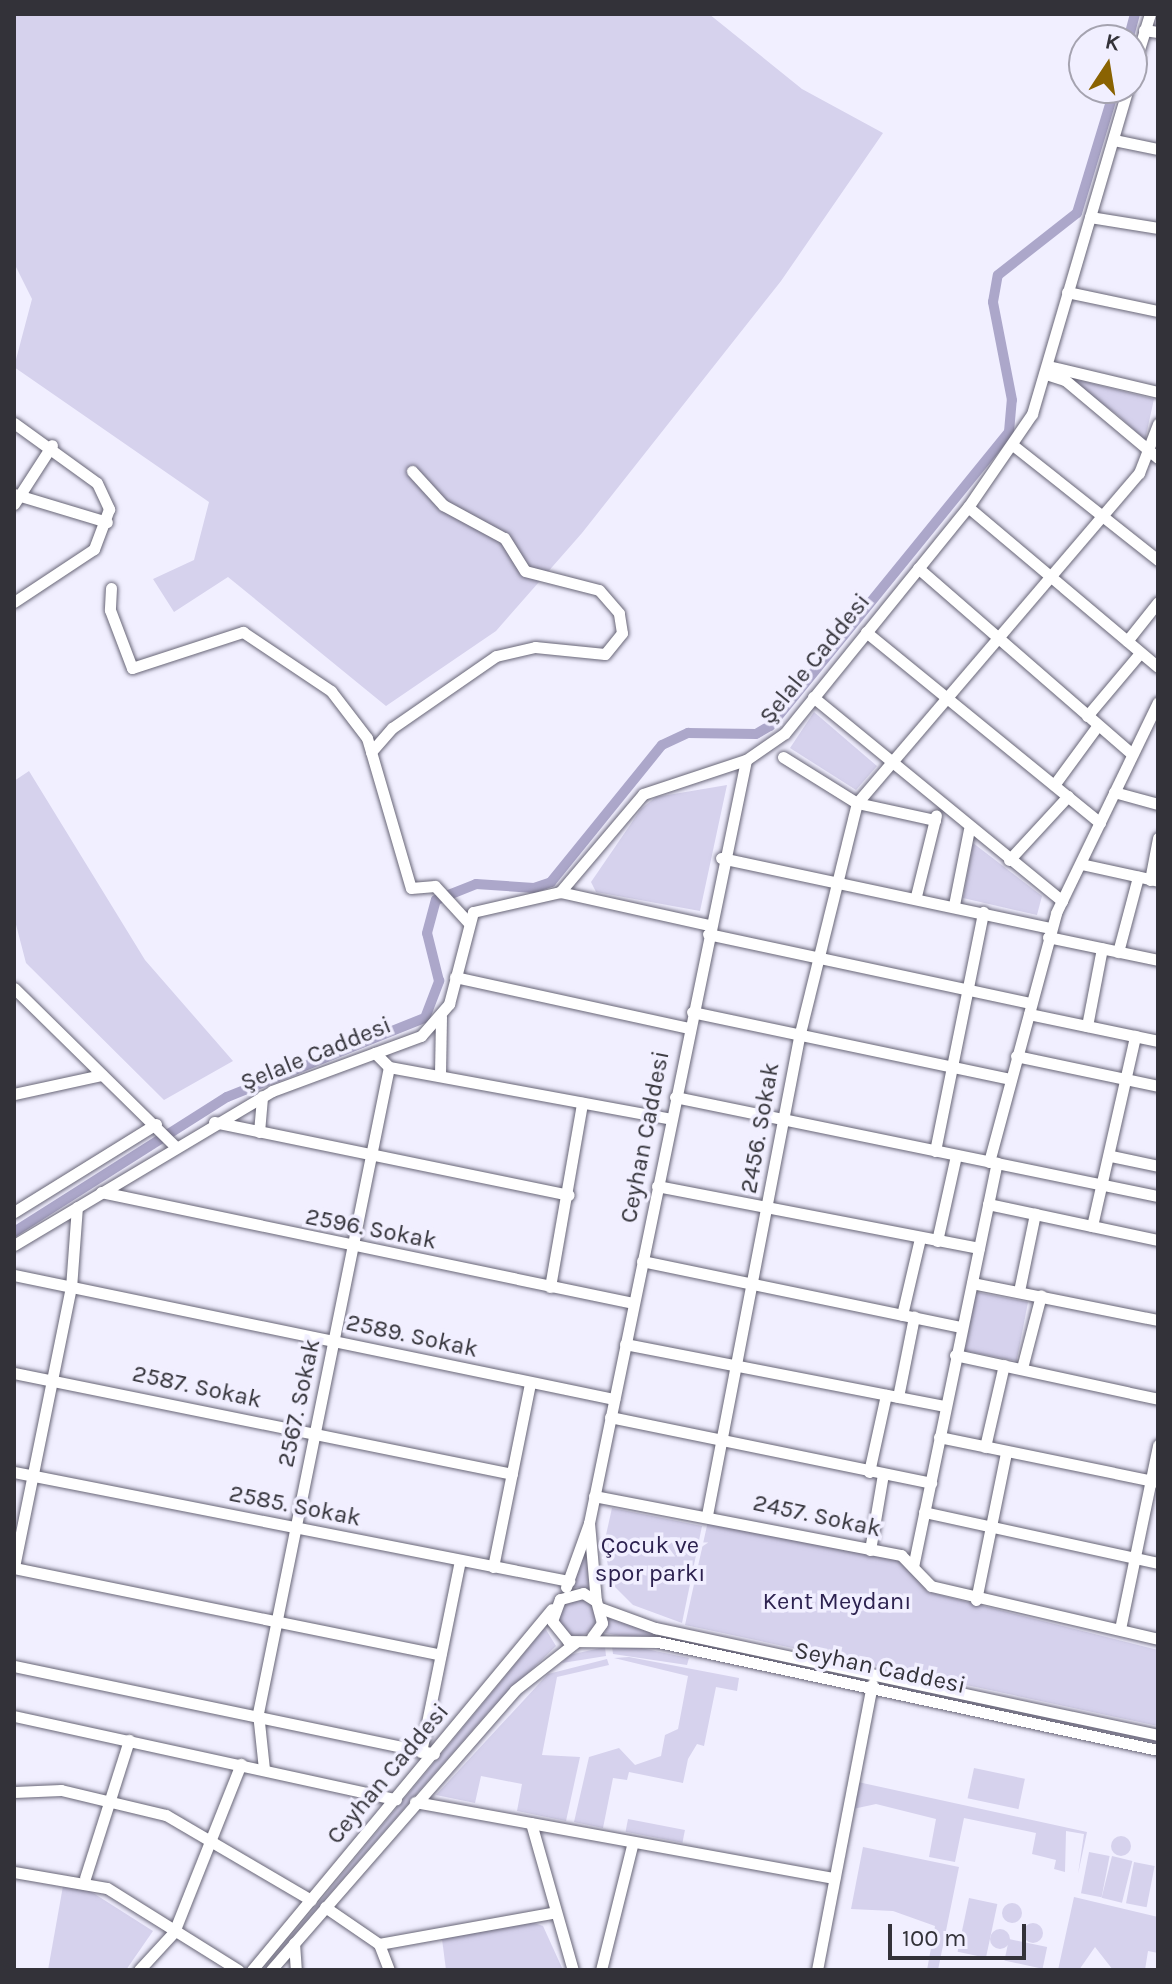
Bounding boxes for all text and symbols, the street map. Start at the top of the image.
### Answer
north arrow [1068,24,1148,104]
text: K [1103,28,1122,57]
street label: Şelale Caddesi [753,588,877,730]
street label: Şelale Caddesi [236,1011,396,1097]
street label: Ceyhan Caddesi [614,1049,676,1225]
street label: 2456. Sokak [734,1060,786,1196]
street label: 2596. Sokak [303,1202,439,1256]
street label: 2589. Sokak [343,1308,481,1364]
street label: 2567. Sokak [271,1336,327,1470]
street label: 2587. Sokak [130,1359,264,1415]
street label: 2585. Sokak [227,1479,363,1533]
street label: 2457. Sokak [750,1488,884,1544]
park label: Çocuk ve spor parkı [595,1532,705,1588]
park label: Kent Meydanı [762,1588,912,1616]
street label: Seyhan Caddesi [792,1636,968,1700]
street label: Ceyhan Caddesi [321,1698,455,1850]
scale bar [892,1908,1030,1958]
text: 100 m [902,1924,967,1952]

